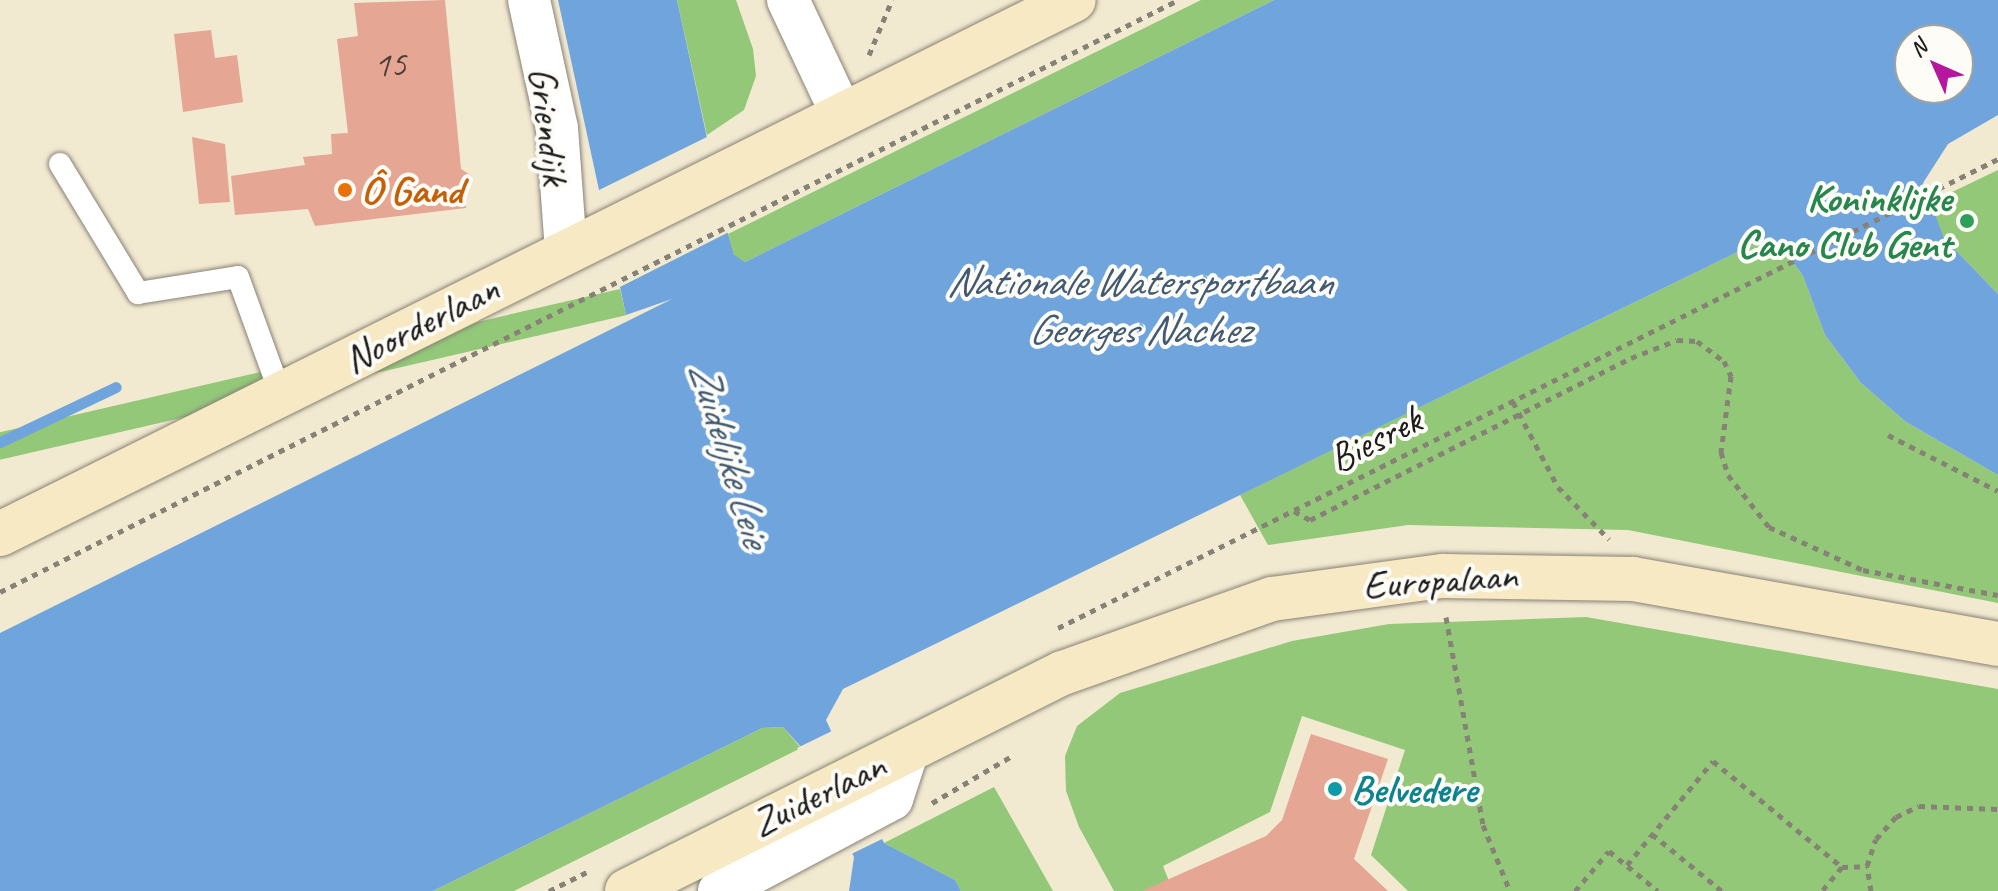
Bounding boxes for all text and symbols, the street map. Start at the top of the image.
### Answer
north arrow [1894,24,1974,104]
text: N [1904,34,1933,63]
house number: 15 [374,43,406,87]
street label: Griendijk [518,64,580,188]
place label: Ô Gand [361,166,463,214]
place label: Koninklijke Cano Club Gent [1738,174,1951,268]
marker: Ô Gand [336,181,354,199]
marker: Koninklijke Cano Club Gent [1958,212,1976,230]
water label: Nationale Watersportbaan Georges Nachez [946,257,1332,356]
street label: Noorderlaan [335,264,507,384]
water label: Zuidelijke Leie [677,356,781,552]
street label: Biesrek [1321,396,1429,482]
street label: Europalaan [1361,551,1519,609]
street label: Zuiderlaan [743,741,893,847]
place label: Belvedere [1351,765,1477,813]
marker: Belvedere [1326,780,1344,798]

